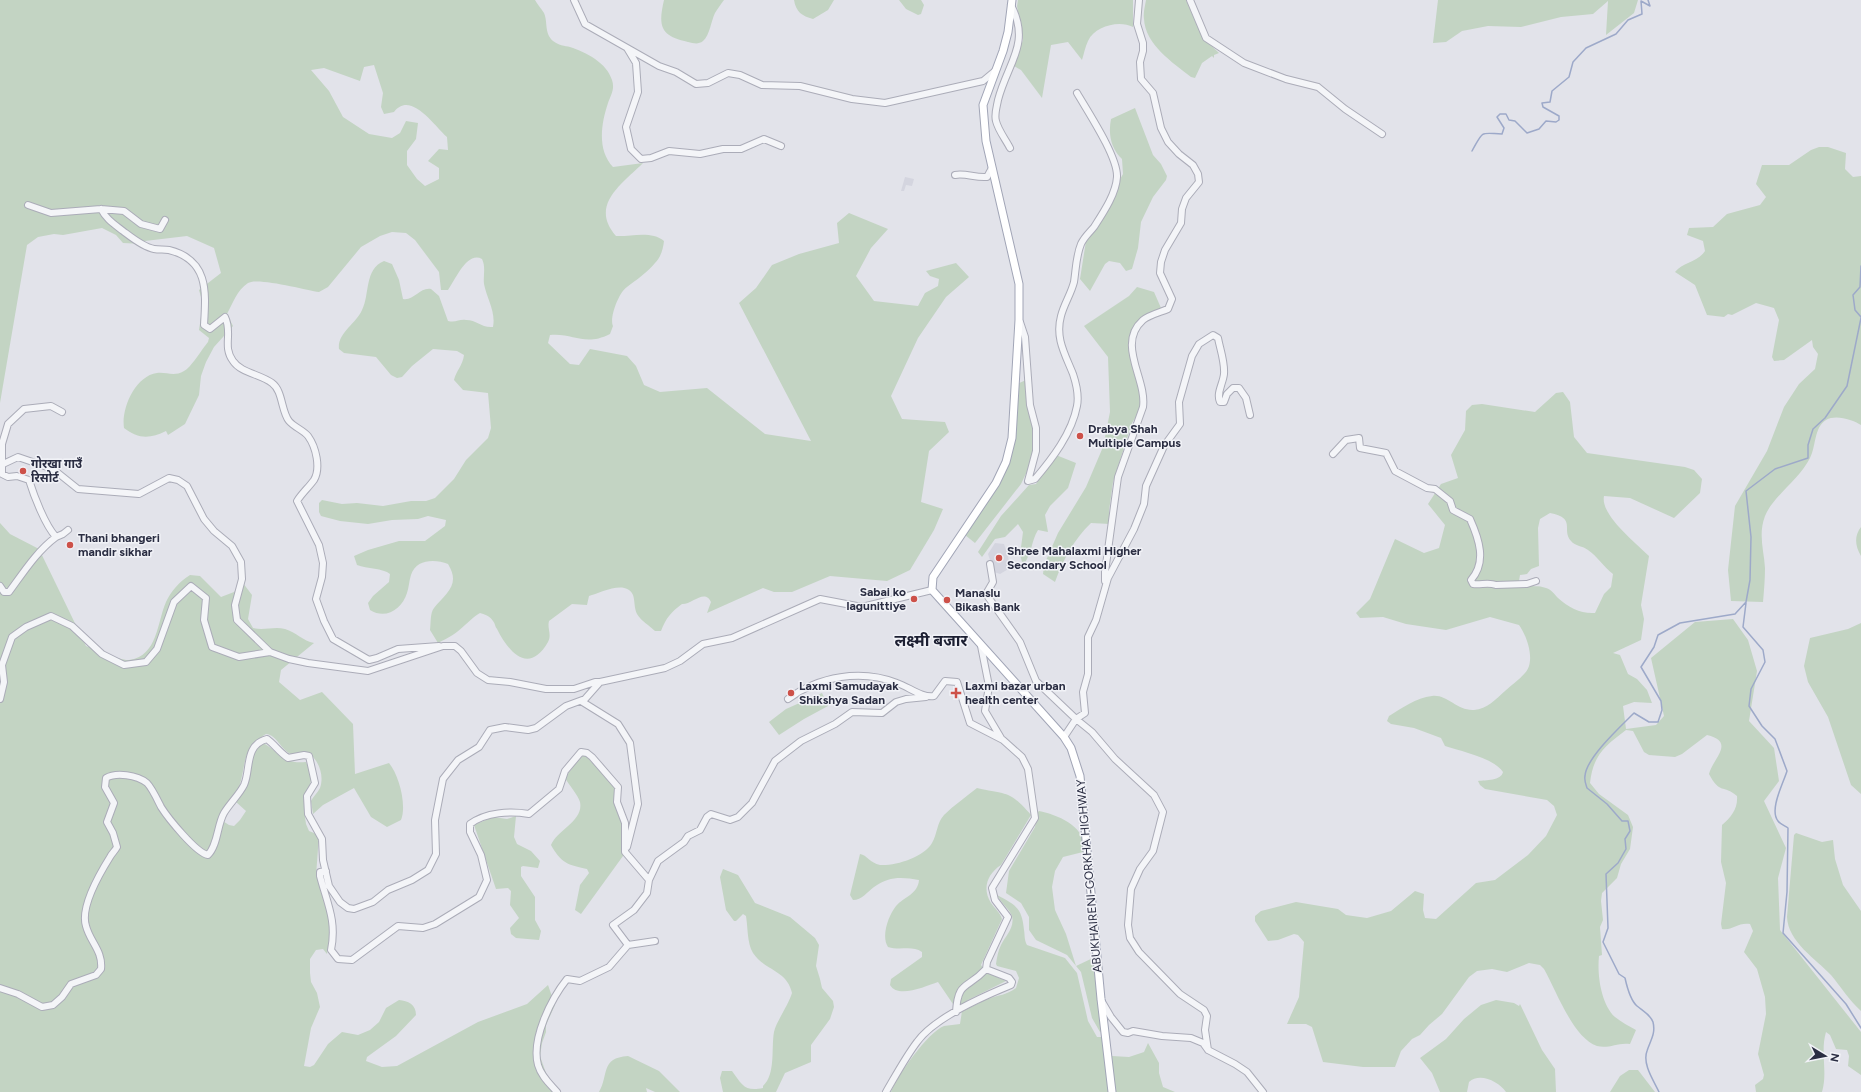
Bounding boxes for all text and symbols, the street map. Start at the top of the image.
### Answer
place label: Drabya Shah Multiple Campus [1088,422,1181,450]
marker: Drabya Shah Multiple Campus [1075,431,1085,441]
place label: गोरखा गाउँ रिसोर्ट [31,456,83,485]
marker: गोरखा गाउँ रिसोर्ट [18,466,28,476]
place label: Thani bhangeri mandir sikhar [78,531,160,559]
marker: Thani bhangeri mandir sikhar [65,540,75,550]
place label: Shree Mahalaxmi Higher Secondary School [1007,544,1142,572]
marker: Shree Mahalaxmi Higher Secondary School [994,553,1004,563]
place label: Sabai ko lagunittiye [847,585,906,613]
place label: Manaslu Bikash Bank [955,586,1021,614]
marker: Sabai ko lagunittiye [909,594,919,604]
marker: Manaslu Bikash Bank [942,595,952,605]
district label: लक्ष्मी बजार [895,631,968,650]
place label: Laxmi Samudayak Shikshya Sadan [799,679,899,707]
place label: Laxmi bazar urban health center [965,679,1066,707]
marker: Laxmi bazar urban health center [950,687,962,699]
marker: Laxmi Samudayak Shikshya Sadan [786,688,796,698]
street label: ABUKHAIRENI-GORKHA HIGHWAY [1074,778,1104,973]
north arrow [1805,1036,1845,1076]
text: N [1827,1052,1841,1063]

